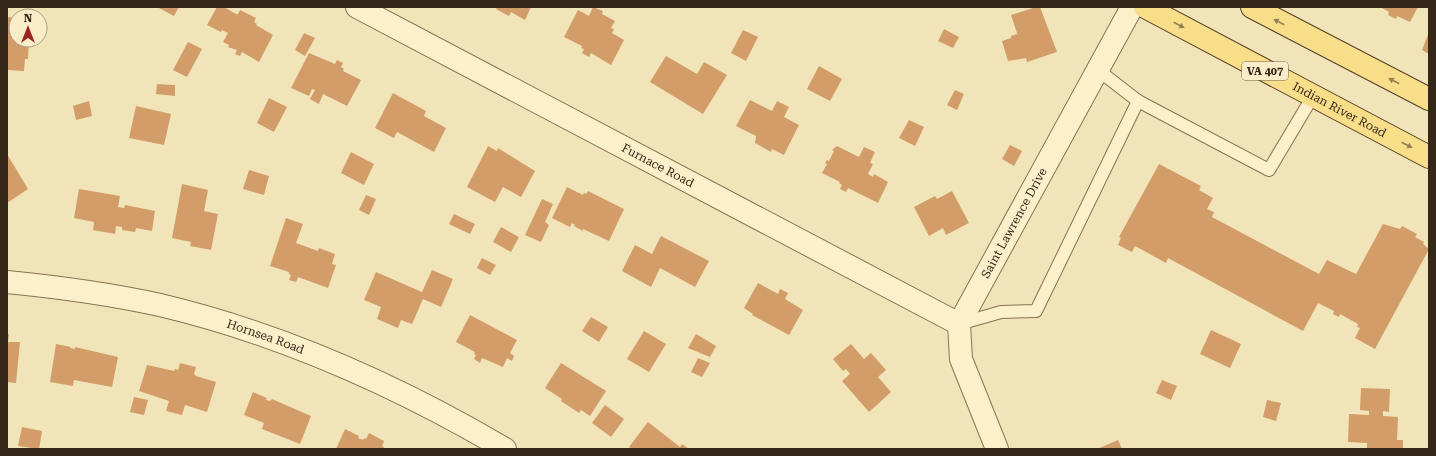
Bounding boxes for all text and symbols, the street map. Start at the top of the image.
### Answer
north arrow [8,8,48,48]
text: N [24,12,33,25]
one-way arrow [1274,18,1285,25]
one-way arrow [1173,22,1185,29]
road number: VA 407 [1242,62,1288,80]
one-way arrow [1389,78,1400,85]
street label: Indian River Road [1290,79,1389,140]
street label: Furnace Road [619,141,697,190]
one-way arrow [1402,142,1413,149]
street label: Saint Lawrence Drive [978,165,1050,281]
street label: Hornsea Road [225,317,307,357]

